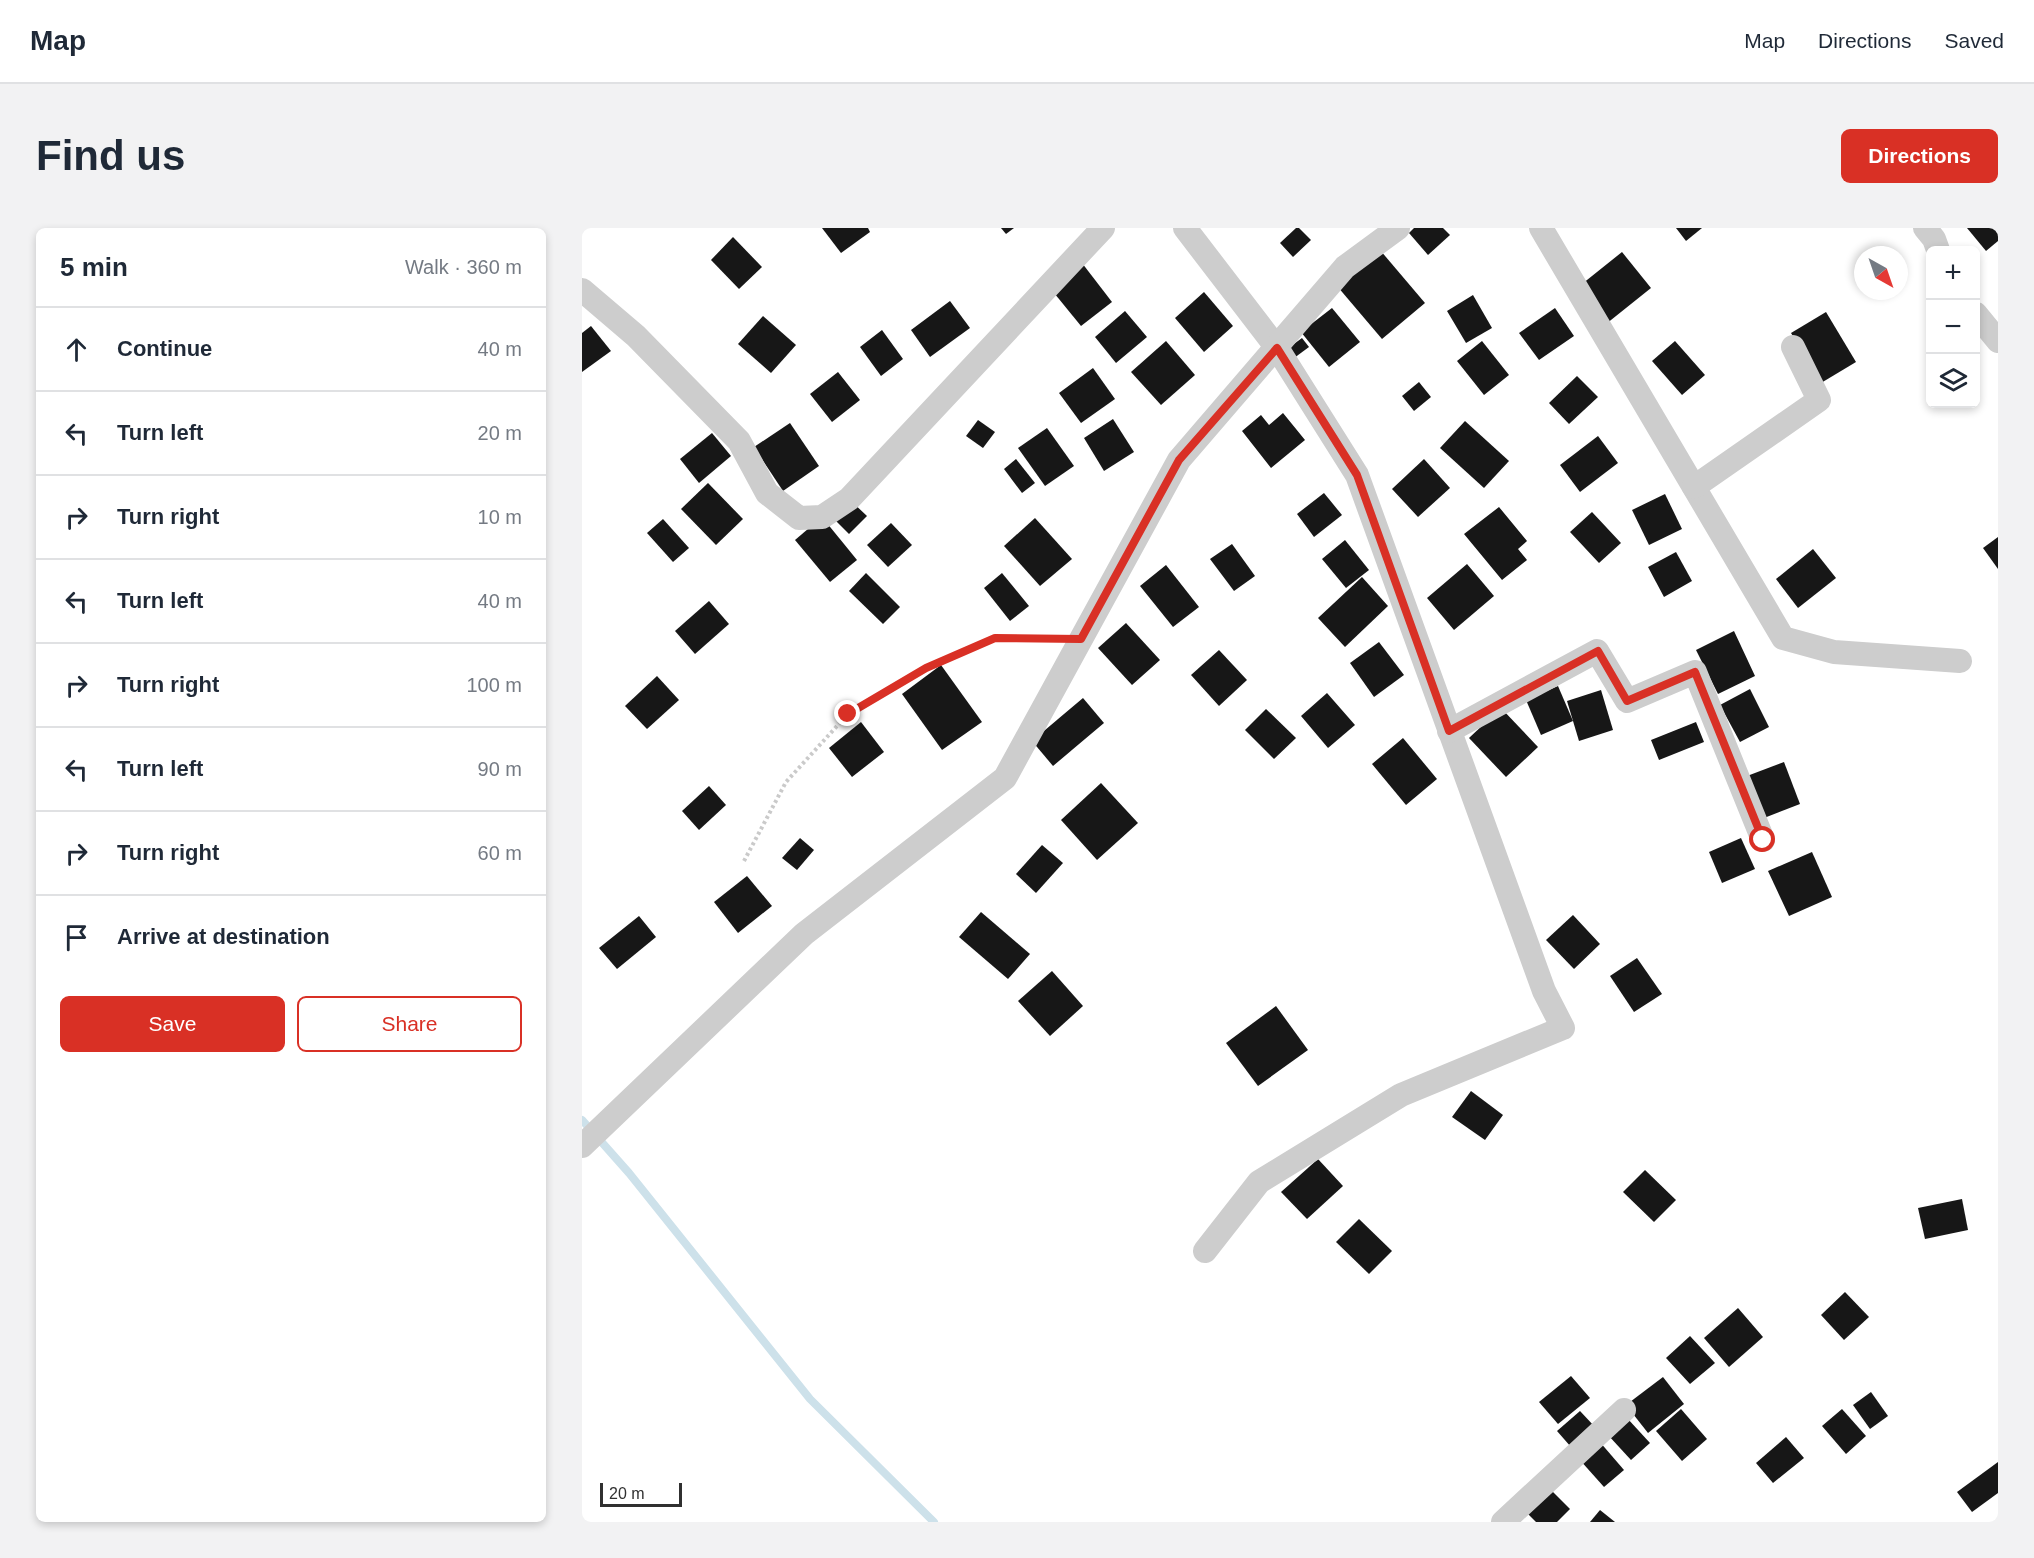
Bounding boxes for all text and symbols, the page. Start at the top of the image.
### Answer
text: Map [30,25,86,56]
text: Map [1744,29,1785,52]
text: Directions [1818,29,1911,52]
text: Saved [1944,29,2004,52]
button: Directions [1841,129,1998,183]
text: Find us [36,132,185,179]
north arrow [1854,246,1908,300]
map controls [1926,246,1980,408]
button: + [1926,246,1980,300]
text: 5 min [60,252,128,282]
text: Walk · 360 m [405,256,522,278]
button: − [1926,300,1980,354]
icon: ahead [60,333,93,366]
text: Continue [117,336,212,361]
text: 40 m [478,338,522,360]
button: layers [1926,354,1980,408]
icon: left [60,417,93,450]
text: Turn left [117,420,203,445]
text: 20 m [478,422,522,444]
icon: right [60,501,93,534]
text: Turn right [117,504,219,529]
text: 10 m [478,506,522,528]
icon: left [60,585,93,618]
text: Turn left [117,588,203,613]
text: 40 m [478,590,522,612]
icon: right [60,669,93,702]
text: Turn right [117,672,219,697]
text: 100 m [466,674,522,696]
route end [834,700,860,726]
icon: left [60,753,93,786]
text: Turn left [117,756,203,781]
text: 90 m [478,758,522,780]
route start [1749,826,1775,852]
icon: right [60,837,93,870]
text: Turn right [117,840,219,865]
text: 60 m [478,842,522,864]
icon: arrive [60,921,93,954]
text: Arrive at destination [117,924,330,949]
button: Save [60,996,285,1052]
button: Share [297,996,522,1052]
scale bar [600,1480,682,1508]
text: 20 m [609,1485,645,1502]

